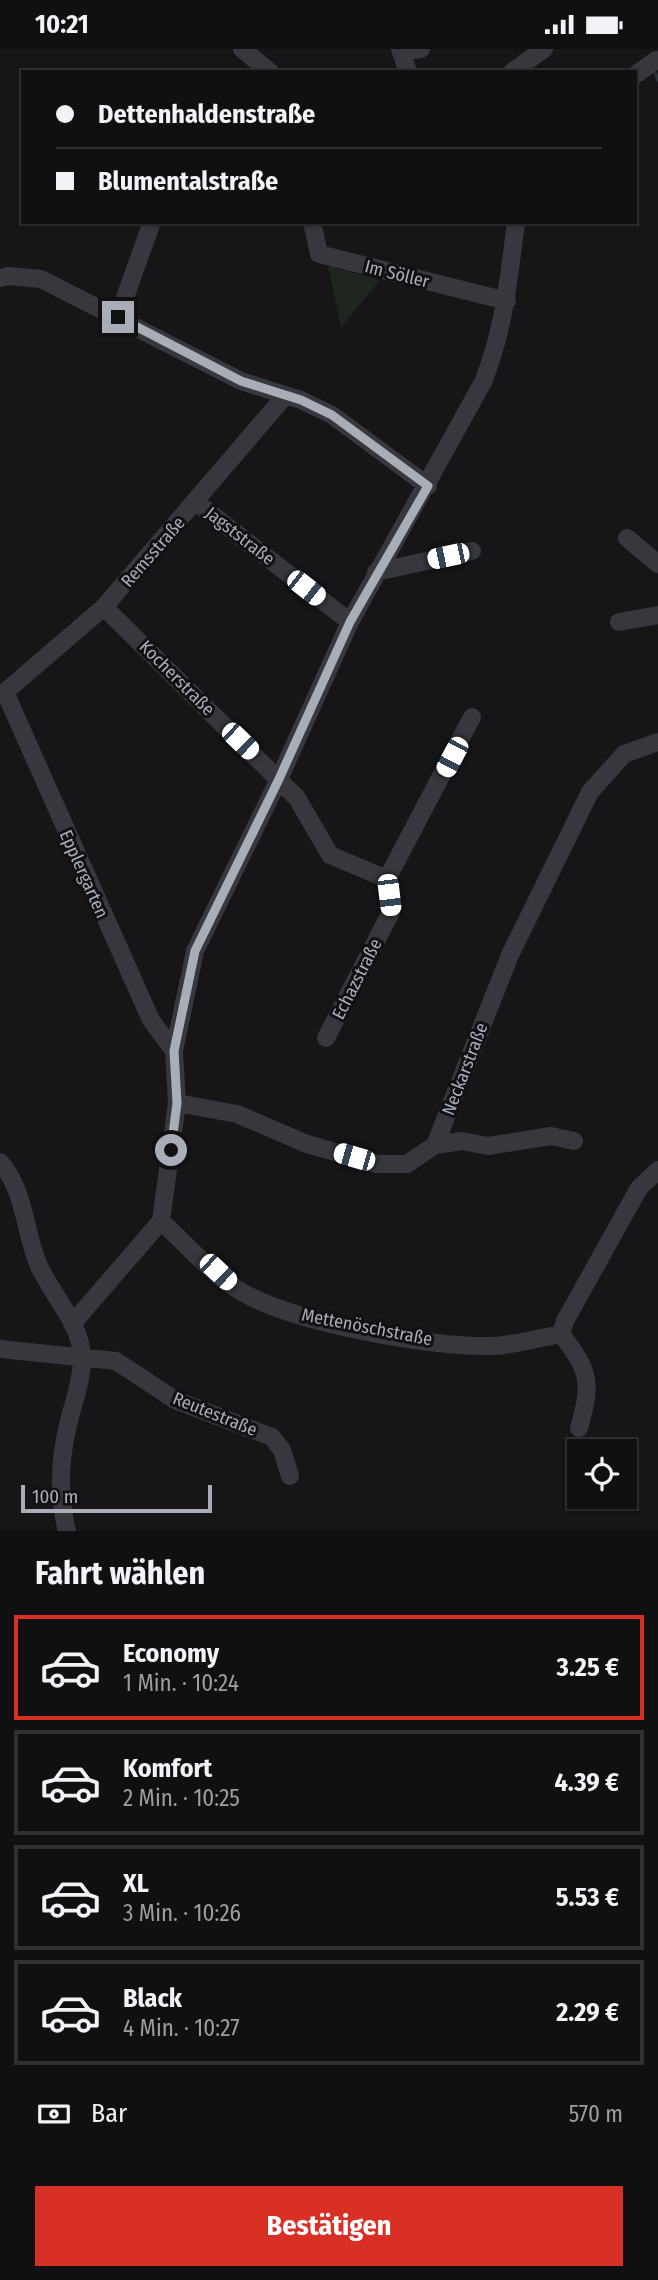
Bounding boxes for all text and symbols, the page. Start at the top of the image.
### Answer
text: 10:21 [35,9,89,40]
text: Dettenhaldenstraße [98,99,315,130]
text: Blumentalstraße [98,166,278,197]
street label: Im Söller [362,255,432,293]
route end [102,301,134,333]
street label: Jagststraße [201,502,279,570]
street label: Remsstraße [116,512,190,592]
car [426,541,471,571]
car [283,567,330,609]
street label: Kocherstraße [135,636,219,720]
car [218,719,263,763]
car [433,734,472,780]
street label: Epplergarten [55,826,113,922]
car [377,873,402,917]
street label: Echazstraße [327,935,387,1023]
street label: Neckarstraße [437,1020,493,1118]
route start [155,1134,187,1166]
car [331,1141,378,1173]
car [196,1250,241,1294]
street label: Mettenöschstraße [300,1304,434,1350]
street label: Reutestraße [170,1387,260,1441]
map controls [567,1439,637,1509]
button: locate [567,1439,637,1509]
scale bar [21,1482,212,1514]
text: 100 m [32,1485,78,1508]
text: Fahrt wählen [35,1554,205,1592]
icon: car [39,1636,102,1699]
text: Economy [123,1638,219,1669]
text: 3.25 € [557,1652,619,1683]
text: 1 Min. · 10:24 [123,1669,239,1697]
icon: car [39,1751,102,1814]
text: Komfort [123,1753,212,1784]
text: 4.39 € [554,1767,619,1798]
text: 2 Min. · 10:25 [123,1784,240,1812]
icon: car [39,1866,102,1929]
text: XL [123,1868,149,1899]
text: 5.53 € [556,1882,619,1913]
text: 3 Min. · 10:26 [123,1899,241,1927]
icon: car [39,1981,102,2044]
text: Black [123,1983,182,2014]
text: 2.29 € [556,1997,619,2028]
text: 4 Min. · 10:27 [123,2014,240,2042]
icon: cash [35,2095,73,2133]
text: Bar [91,2098,127,2129]
text: 570 m [569,2100,623,2128]
button: Bestätigen [35,2186,623,2266]

